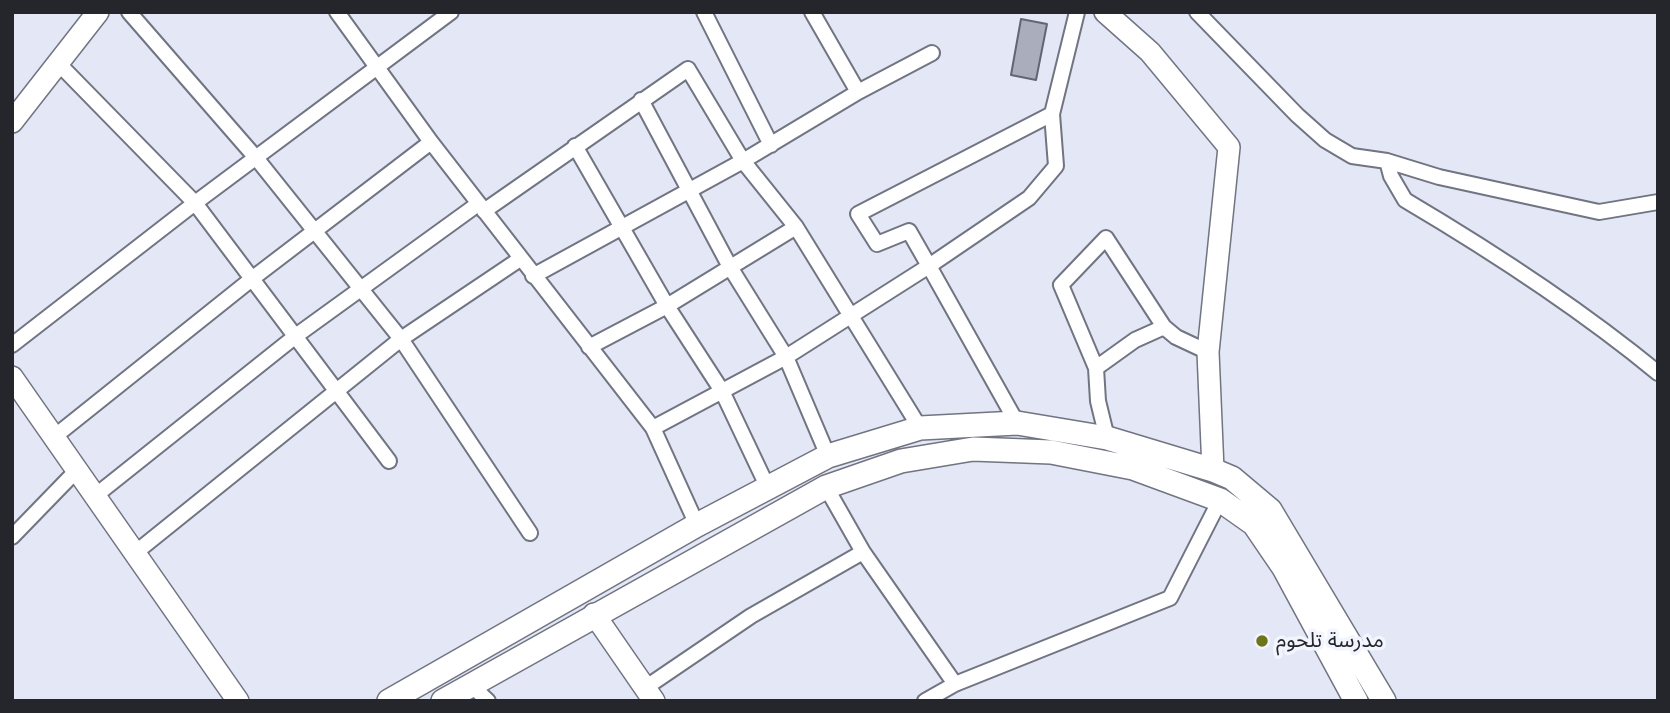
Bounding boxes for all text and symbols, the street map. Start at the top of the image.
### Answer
place label: مدرسة تلحوم [1276,628,1384,654]
marker: مدرسة تلحوم [1254,633,1270,649]

